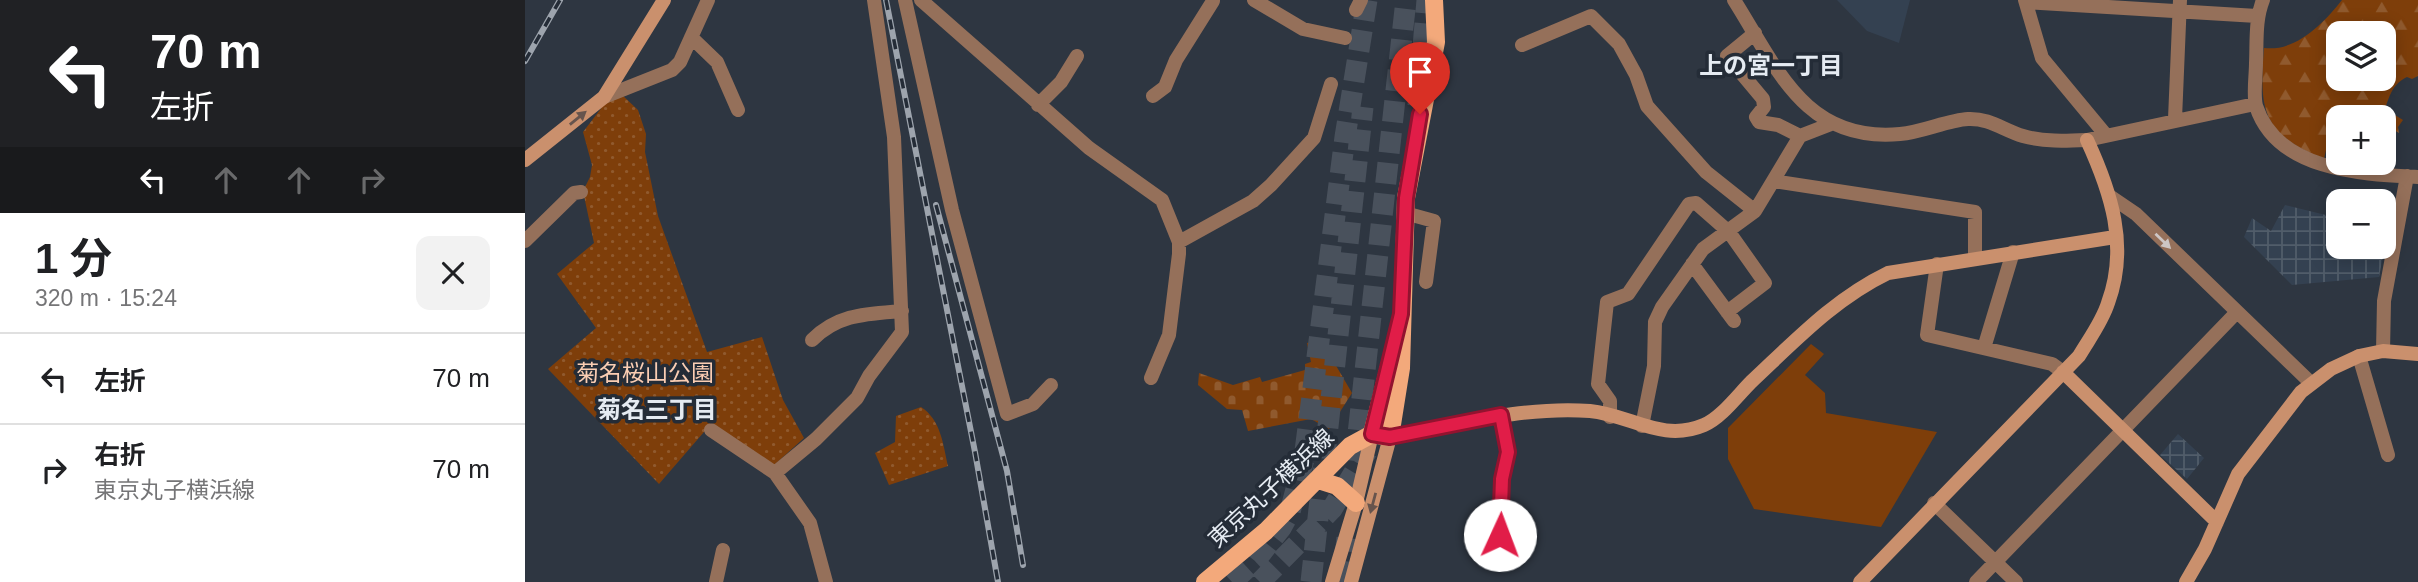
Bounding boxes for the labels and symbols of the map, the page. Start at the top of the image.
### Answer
pin [1390,42,1450,114]
district label: 上の宮一丁目 [1699,52,1843,79]
one-way arrow [569,110,587,125]
one-way arrow [2154,232,2171,248]
park label: 菊名桜山公園 [576,360,714,386]
district label: 菊名三丁目 [597,396,717,423]
street label: 東京丸子横浜線 [1203,424,1339,552]
one-way arrow [1367,492,1378,514]
position arrow [1463,498,1537,572]

